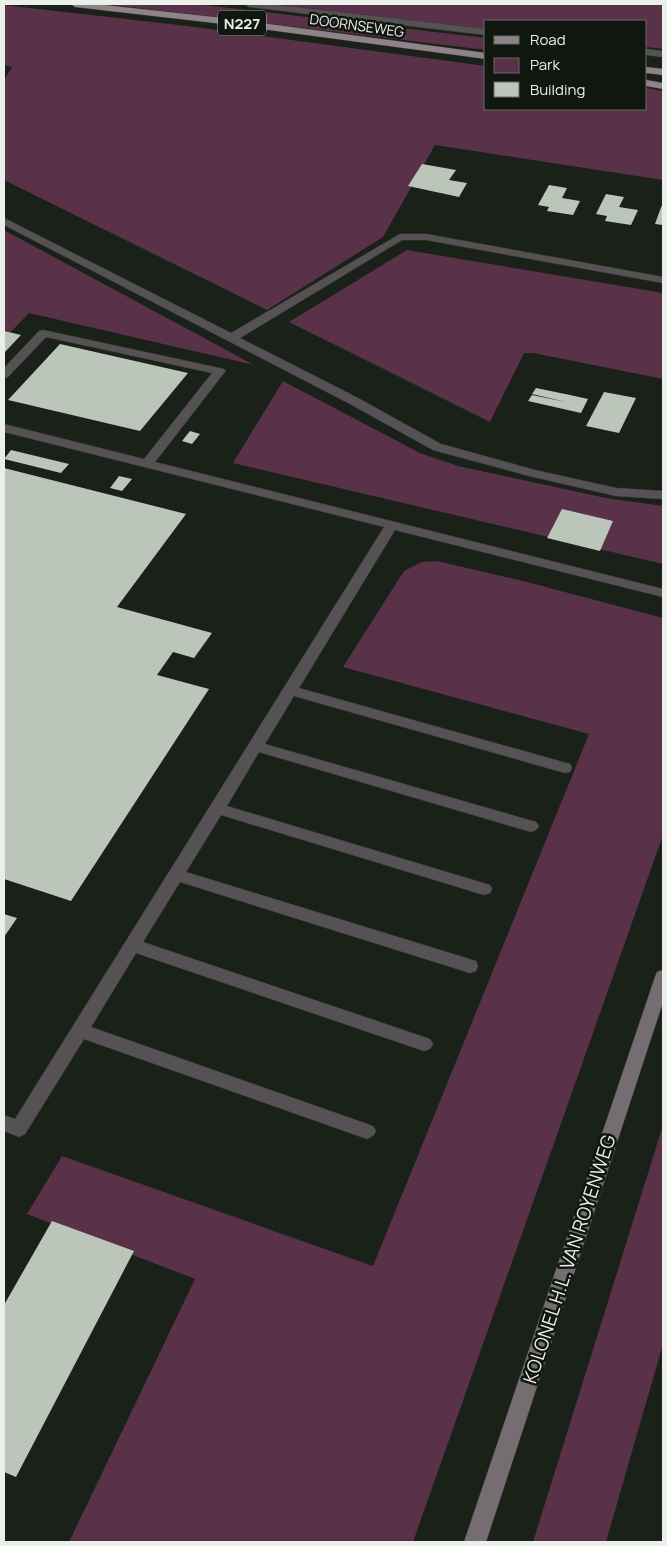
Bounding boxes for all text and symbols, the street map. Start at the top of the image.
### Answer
street label: DOORNSEWEG [309,9,406,41]
road number: N227 [218,10,266,36]
legend [484,20,647,110]
text: Road [530,29,566,50]
text: Park [530,54,560,75]
text: Building [530,79,585,100]
street label: KOLONEL H.L. VAN ROYENWEG [516,1131,622,1387]

